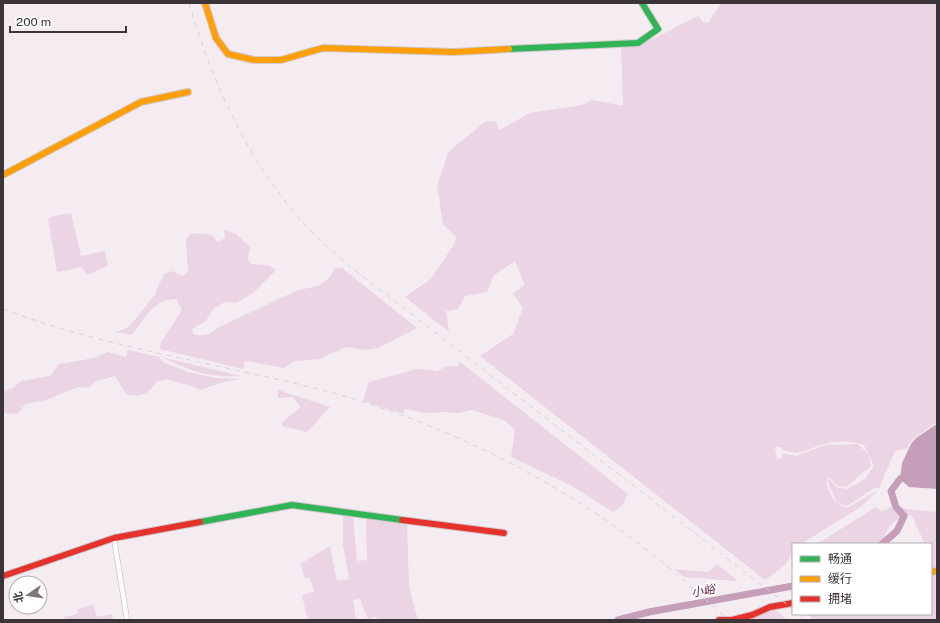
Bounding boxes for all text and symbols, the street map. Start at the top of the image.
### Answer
scale bar [10,8,126,34]
text: 200 m [16,15,51,29]
legend [792,543,932,615]
text: 畅通 [828,552,852,566]
text: 缓行 [828,572,852,586]
north arrow [8,575,48,615]
water label: 小峪 [690,582,718,600]
text: 北 [11,591,25,604]
text: 拥堵 [828,592,852,606]

